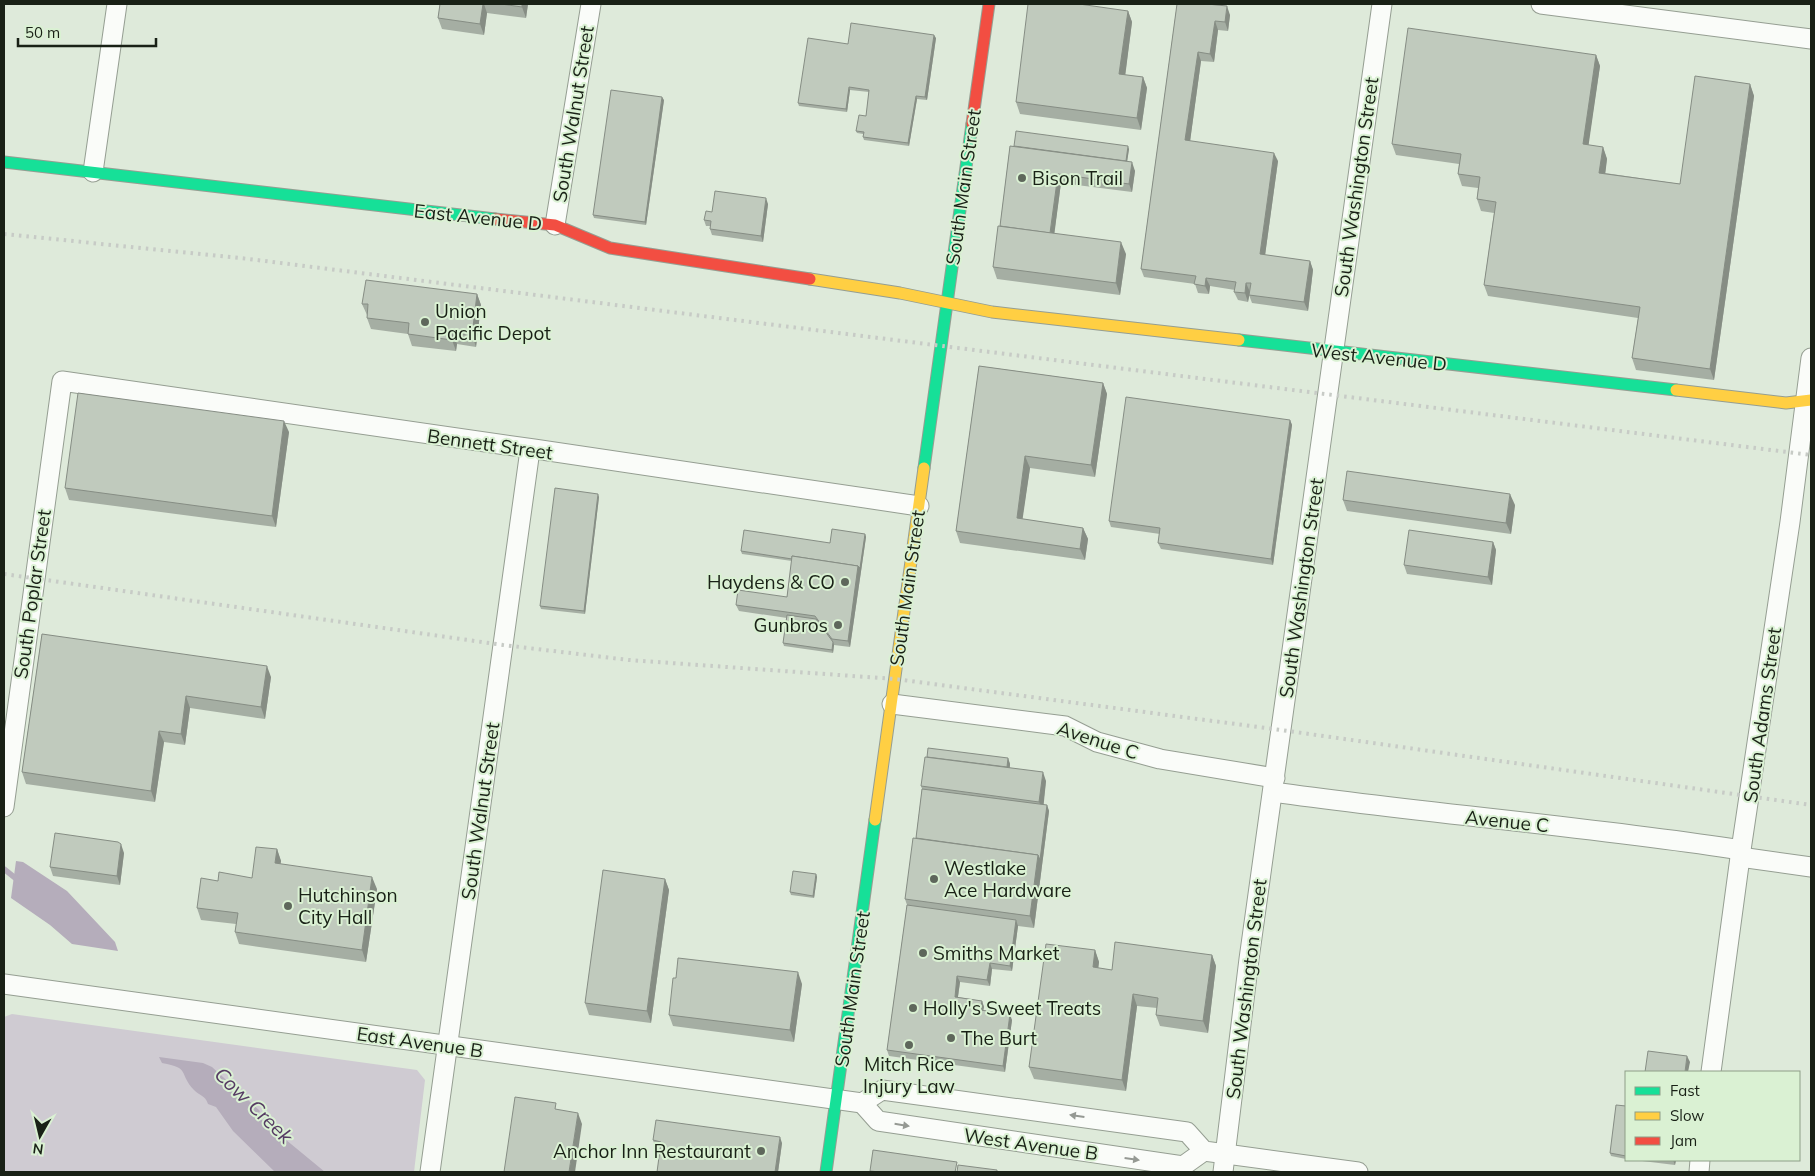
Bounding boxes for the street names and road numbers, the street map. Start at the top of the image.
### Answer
street label: South Walnut Street [547,24,599,204]
street label: South Washington Street [1329,75,1383,298]
street label: South Main Street [940,107,986,267]
street label: East Avenue D [413,198,543,236]
street label: West Avenue D [1310,338,1448,376]
street label: Bennett Street [426,423,555,465]
street label: South Washington Street [1274,476,1328,699]
street label: South Poplar Street [8,507,56,680]
street label: South Main Street [884,508,930,668]
street label: South Adams Street [1738,626,1786,804]
street label: Avenue C [1054,716,1142,764]
street label: South Walnut Street [456,721,504,901]
street label: Avenue C [1464,805,1550,837]
street label: South Washington Street [1221,877,1271,1100]
street label: South Main Street [829,909,875,1069]
street label: East Avenue B [355,1021,485,1063]
street label: West Avenue B [962,1123,1100,1165]

